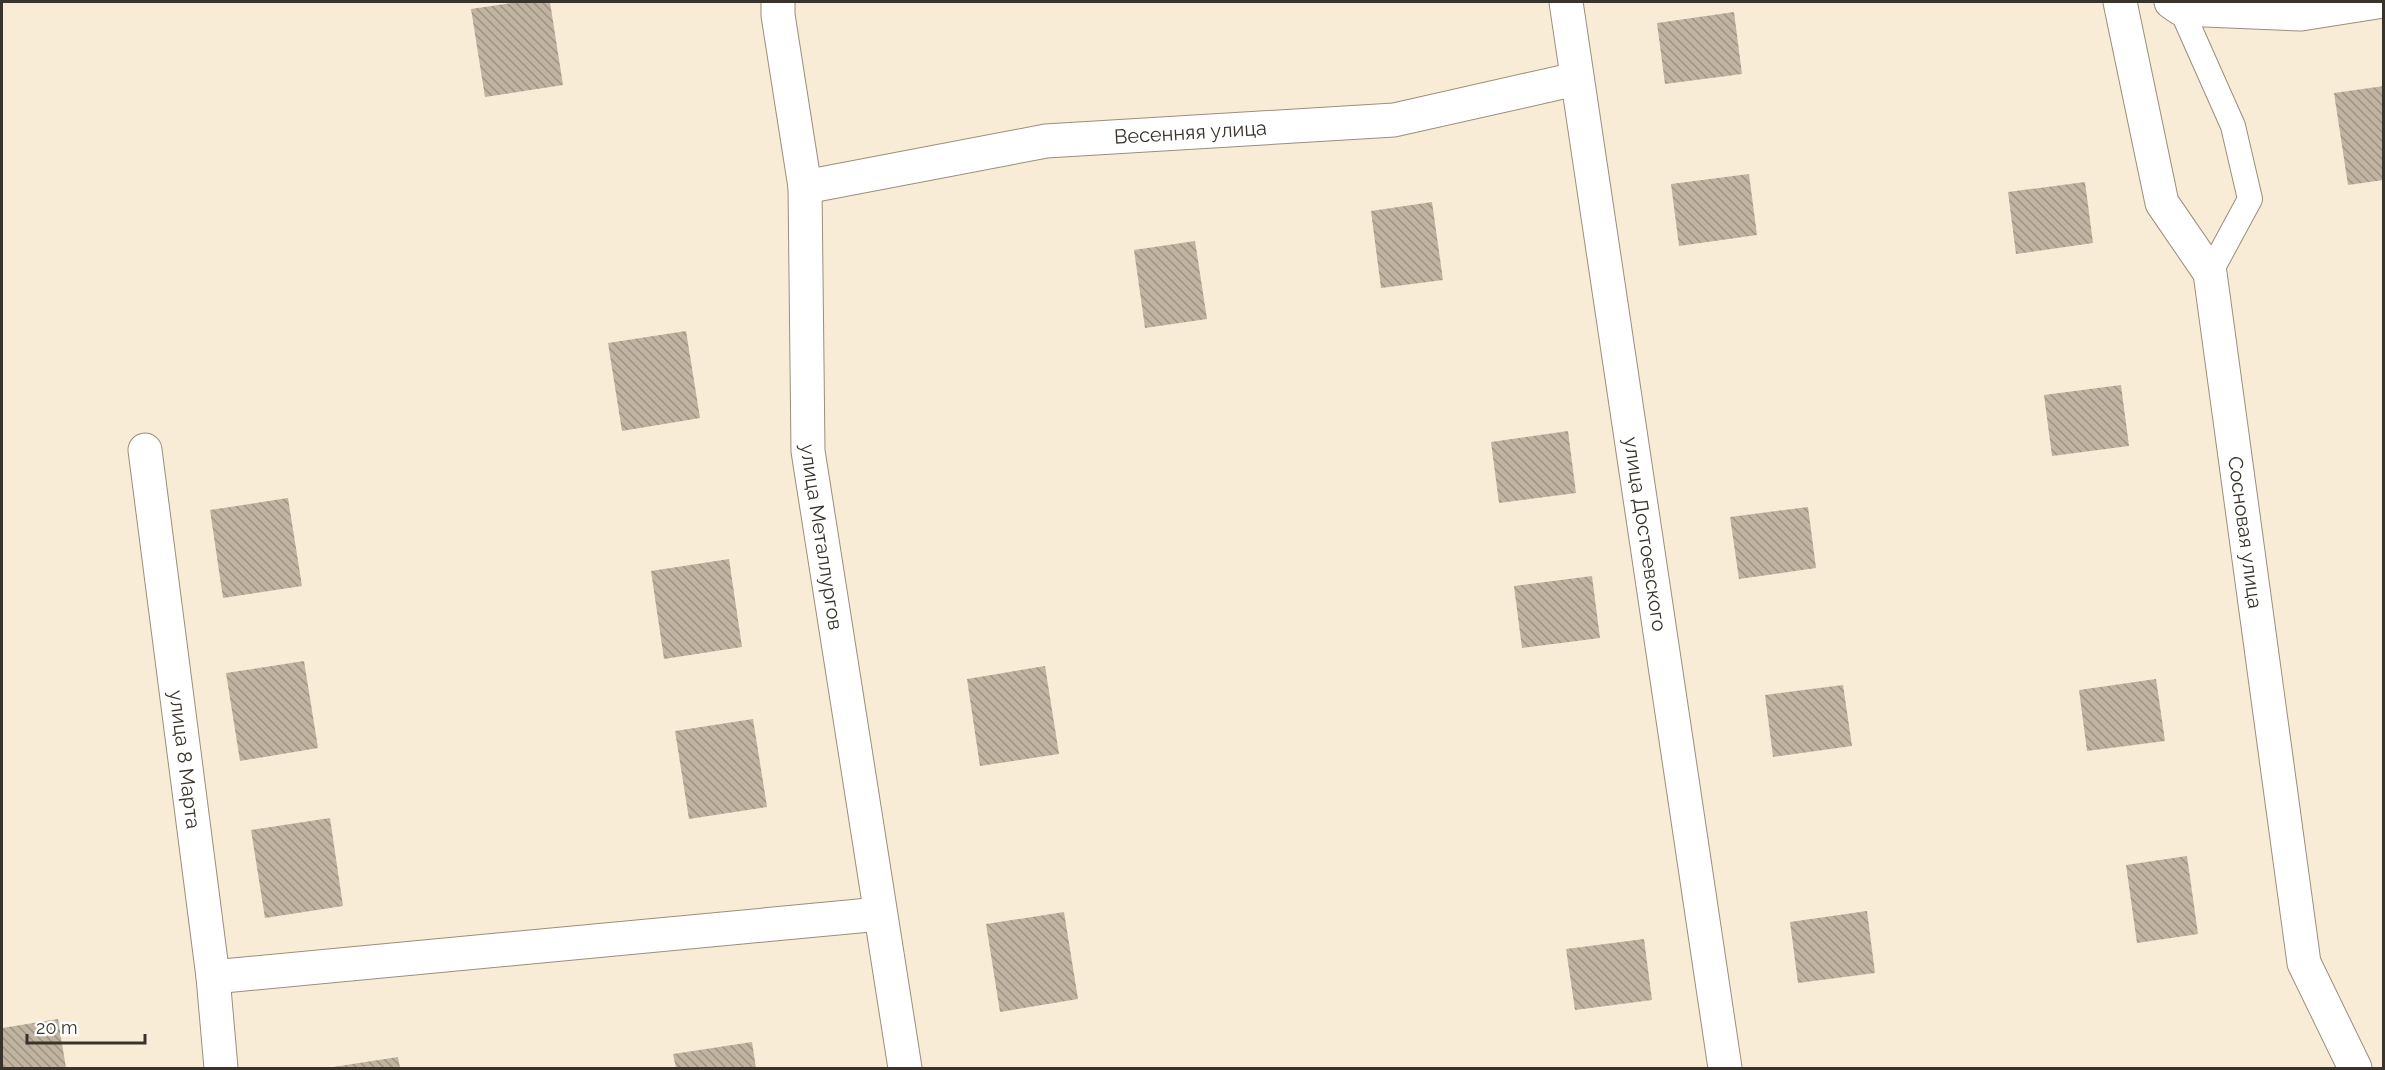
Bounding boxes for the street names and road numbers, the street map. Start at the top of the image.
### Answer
street label: Весенняя улица [1113,116,1267,149]
street label: улица Достоевского [1619,435,1672,633]
street label: улица Металлургов [796,444,848,632]
street label: Сосновая улица [2223,455,2268,610]
street label: улица 8 Марта [164,689,206,830]

